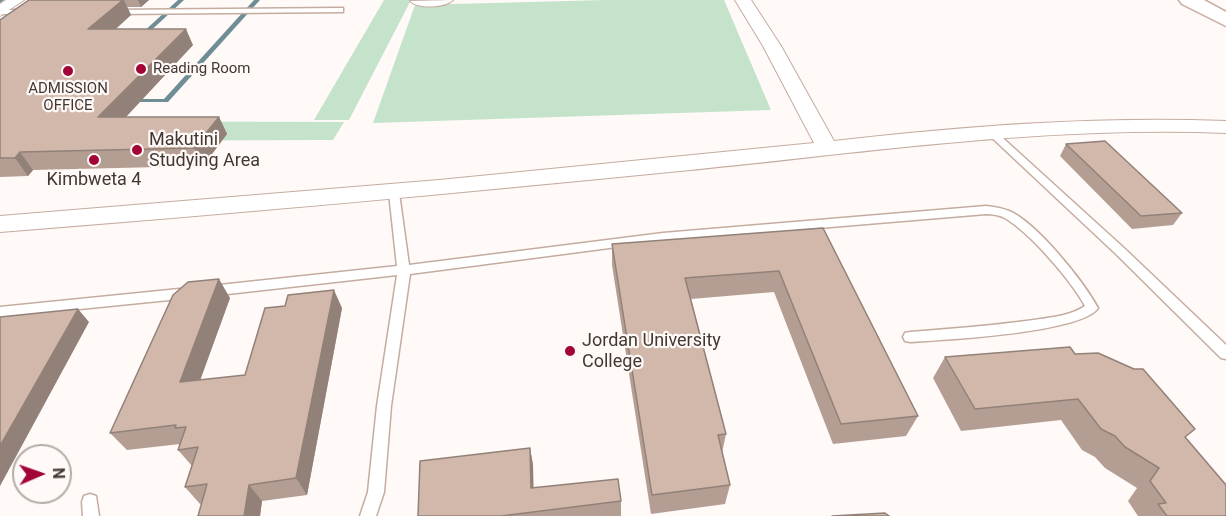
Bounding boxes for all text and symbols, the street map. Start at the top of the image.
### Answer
place label: Reading Room [153,60,250,78]
marker: Reading Room [134,62,148,76]
marker: ADMISSION OFFICE [61,64,75,78]
place label: ADMISSION OFFICE [28,80,108,115]
place label: Makutini Studying Area [149,129,260,172]
marker: Makutini Studying Area [130,143,144,157]
marker: Kimbweta 4 [87,153,101,167]
place label: Kimbweta 4 [47,169,141,191]
place label: Jordan University College [582,330,721,372]
marker: Jordan University College [563,344,577,358]
north arrow [12,444,72,504]
text: N [49,467,68,479]

